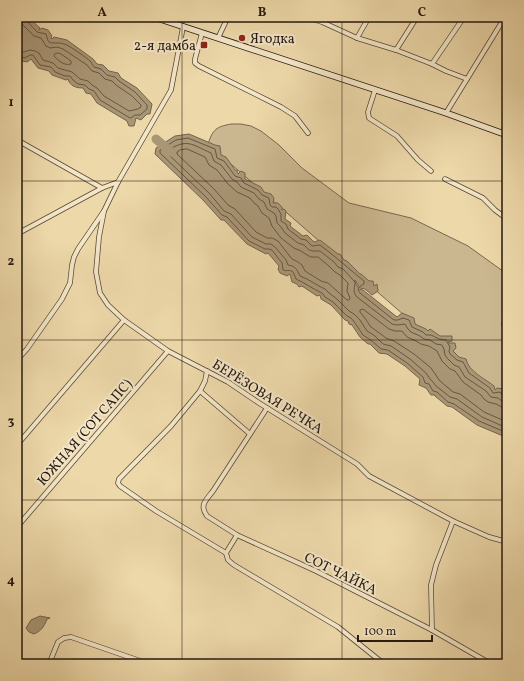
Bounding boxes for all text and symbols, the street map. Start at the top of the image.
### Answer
text: A [97,4,107,22]
text: B [258,4,267,22]
text: C [418,4,426,22]
place label: Ягодка [250,30,295,49]
marker: Ягодка [237,33,247,43]
place label: 2-я дамба [134,37,196,56]
marker: 2-я дамба [199,40,209,50]
text: 1 [8,94,14,112]
text: 2 [8,253,15,271]
street label: БЕРЁЗОВАЯ РЕЧКА [208,355,326,439]
street label: ЮЖНАЯ (СОТ САПС) [33,375,137,491]
text: 3 [8,413,15,431]
street label: СОТ ЧАЙКА [301,548,381,600]
text: 4 [7,572,15,590]
scale bar [358,617,432,643]
text: 100 m [364,624,397,640]

